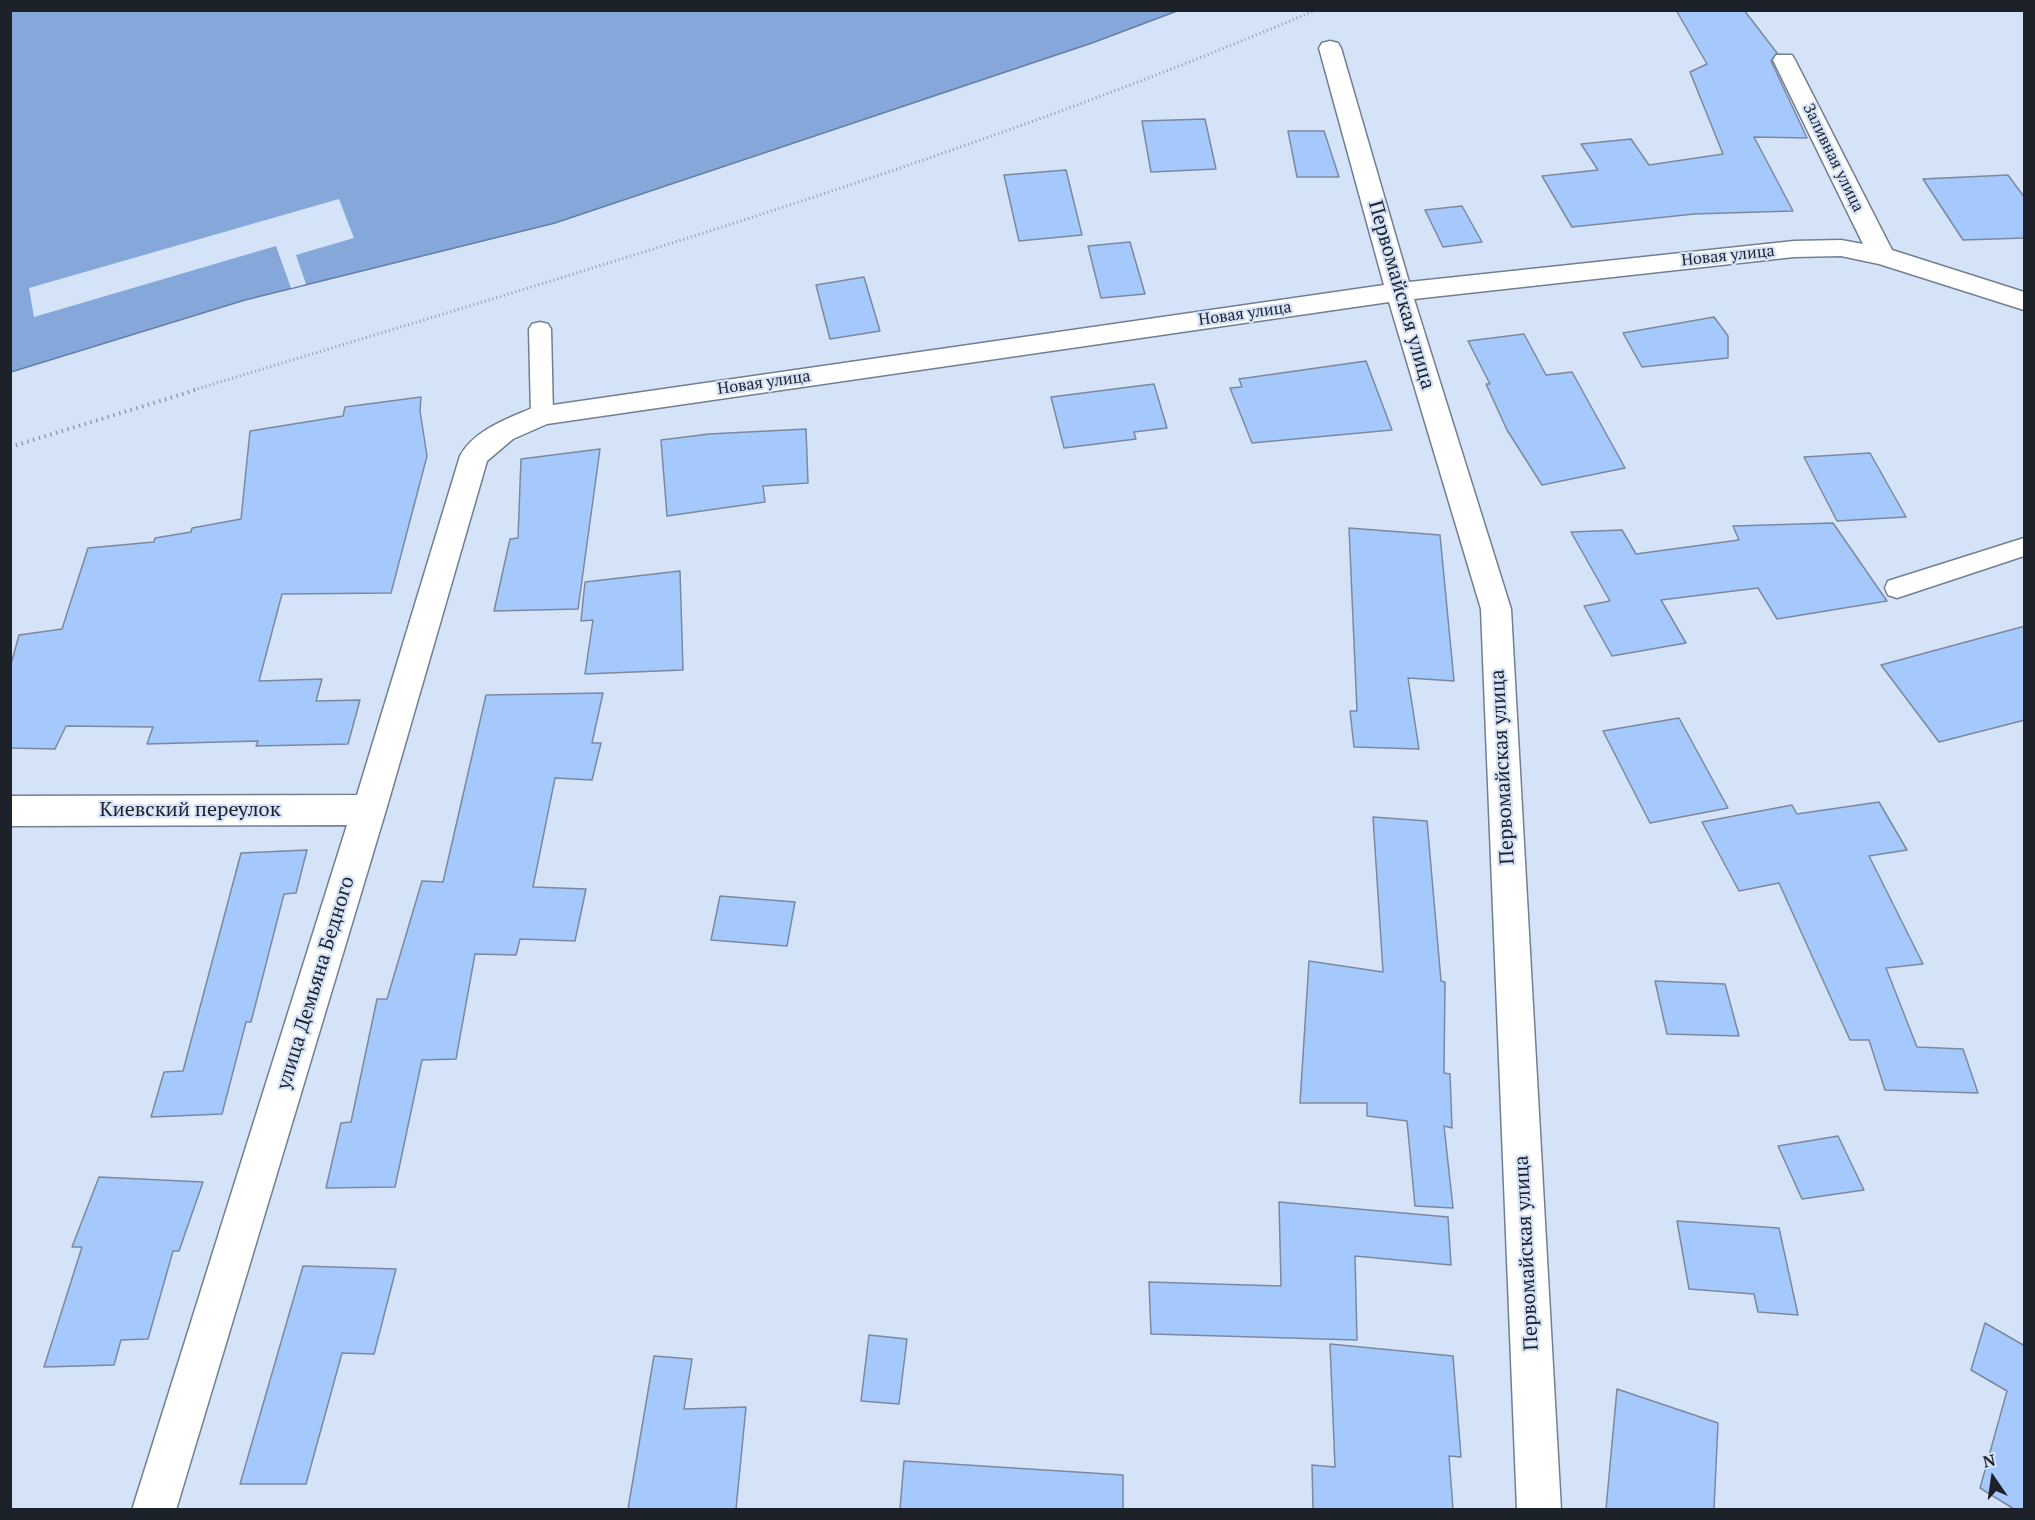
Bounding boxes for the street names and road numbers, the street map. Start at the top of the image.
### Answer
street label: Заливная улица [1798,101,1868,215]
street label: Первомайская улица [1363,198,1439,392]
street label: Новая улица [1681,242,1775,270]
street label: Новая улица [1197,298,1293,330]
street label: Новая улица [716,367,812,399]
street label: Первомайская улица [1486,669,1520,865]
street label: Киевский переулок [100,798,280,822]
street label: улица Демьяна Бедного [272,873,360,1093]
street label: Первомайская улица [1510,1155,1544,1351]

